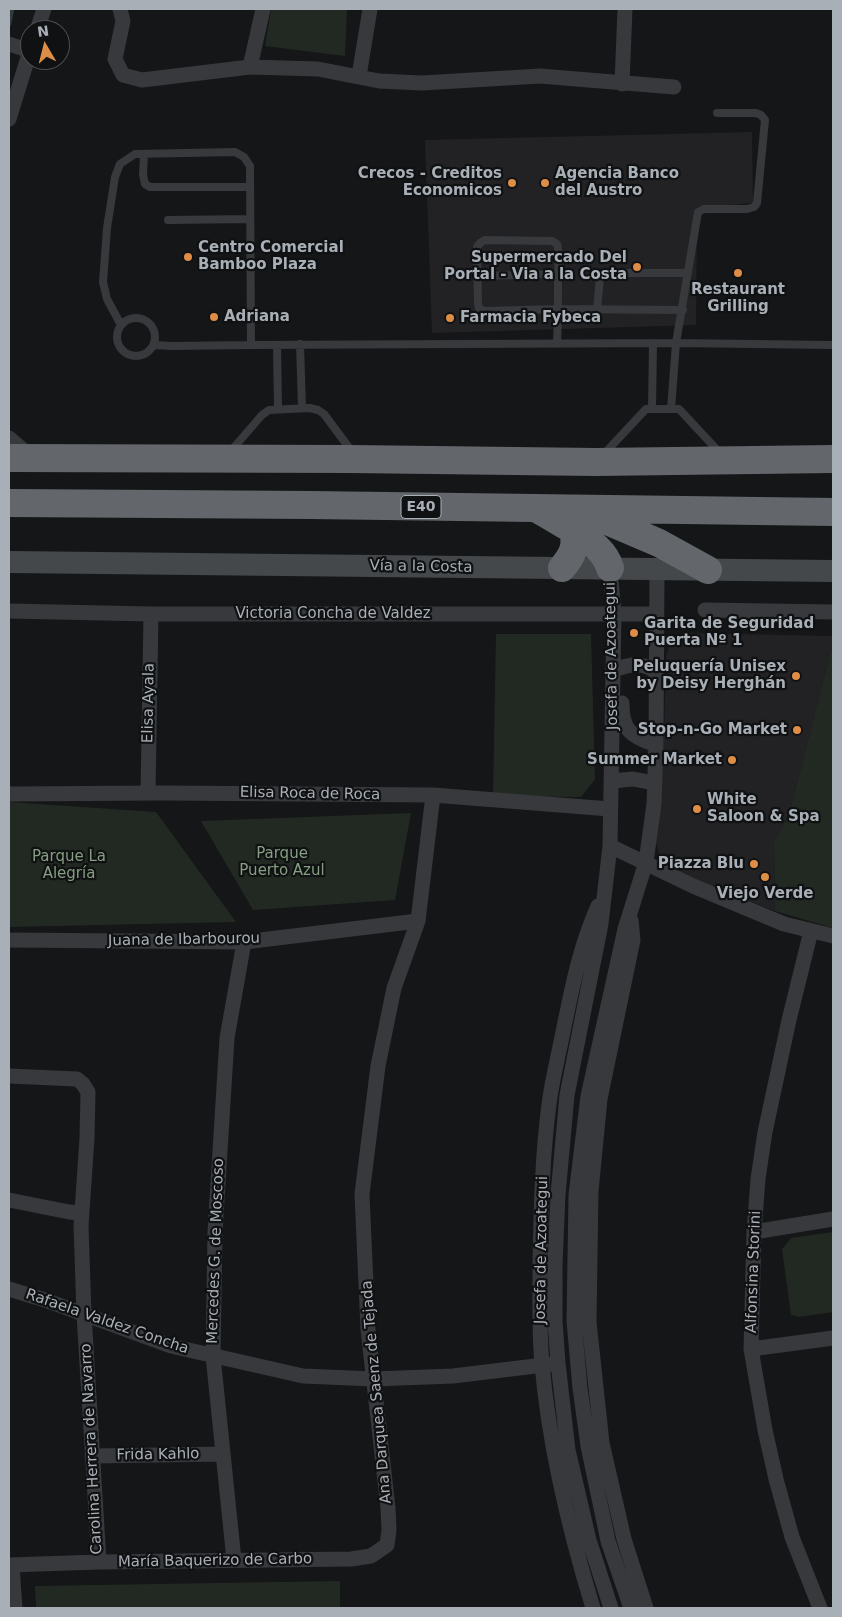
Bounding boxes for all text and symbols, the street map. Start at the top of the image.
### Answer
north arrow [20,20,70,70]
text: N [36,22,50,40]
place label: Crecos - Creditos Economicos [358,165,502,200]
place label: Agencia Banco del Austro [555,165,679,200]
marker: Crecos - Creditos Economicos [506,177,518,189]
marker: Agencia Banco del Austro [539,177,551,189]
place label: Centro Comercial Bamboo Plaza [198,239,344,274]
place label: Supermercado Del Portal - Via a la Costa [444,249,627,284]
marker: Centro Comercial Bamboo Plaza [182,251,194,263]
marker: Supermercado Del Portal - Via a la Costa [631,261,643,273]
marker: Restaurant Grilling [732,267,744,279]
place label: Restaurant Grilling [691,281,785,316]
place label: Adriana [224,308,290,326]
place label: Farmacia Fybeca [460,309,601,327]
marker: Adriana [208,311,220,323]
marker: Farmacia Fybeca [444,312,456,324]
road number: E40 [401,496,441,518]
street label: Vía a la Costa [369,557,473,577]
street label: Josefa de Azoategui [602,582,622,730]
street label: Victoria Concha de Valdez [235,605,431,623]
place label: Garita de Seguridad Puerta Nº 1 [644,615,814,650]
marker: Garita de Seguridad Puerta Nº 1 [628,627,640,639]
place label: Peluquería Unisex by Deisy Herghán [633,658,786,693]
street label: Elisa Ayala [139,663,159,743]
marker: Peluquería Unisex by Deisy Herghán [790,670,802,682]
place label: Stop-n-Go Market [638,721,787,739]
marker: Stop-n-Go Market [791,724,803,736]
place label: Summer Market [587,751,722,769]
marker: Summer Market [726,754,738,766]
street label: Elisa Roca de Roca [240,784,380,804]
place label: White Saloon & Spa [707,791,820,826]
marker: White Saloon & Spa [691,803,703,815]
park label: Parque Puerto Azul [239,845,325,880]
park label: Parque La Alegría [32,848,106,883]
place label: Piazza Blu [658,855,744,873]
marker: Piazza Blu [748,858,760,870]
marker: Viejo Verde [759,871,771,883]
place label: Viejo Verde [717,885,813,903]
street label: Juana de Ibarbourou [108,930,260,950]
street label: Mercedes G. de Moscoso [204,1158,228,1344]
street label: Josefa de Azoategui [532,1176,552,1324]
street label: Alfonsina Storini [743,1211,765,1333]
street label: Ana Darquea Saenz de Tejada [358,1280,396,1504]
street label: Rafaela Valdez Concha [23,1286,191,1358]
street label: Carolina Herrera de Navarro [77,1343,107,1555]
street label: Frida Kahlo [116,1445,200,1465]
street label: María Baquerizo de Carbo [118,1550,312,1572]

